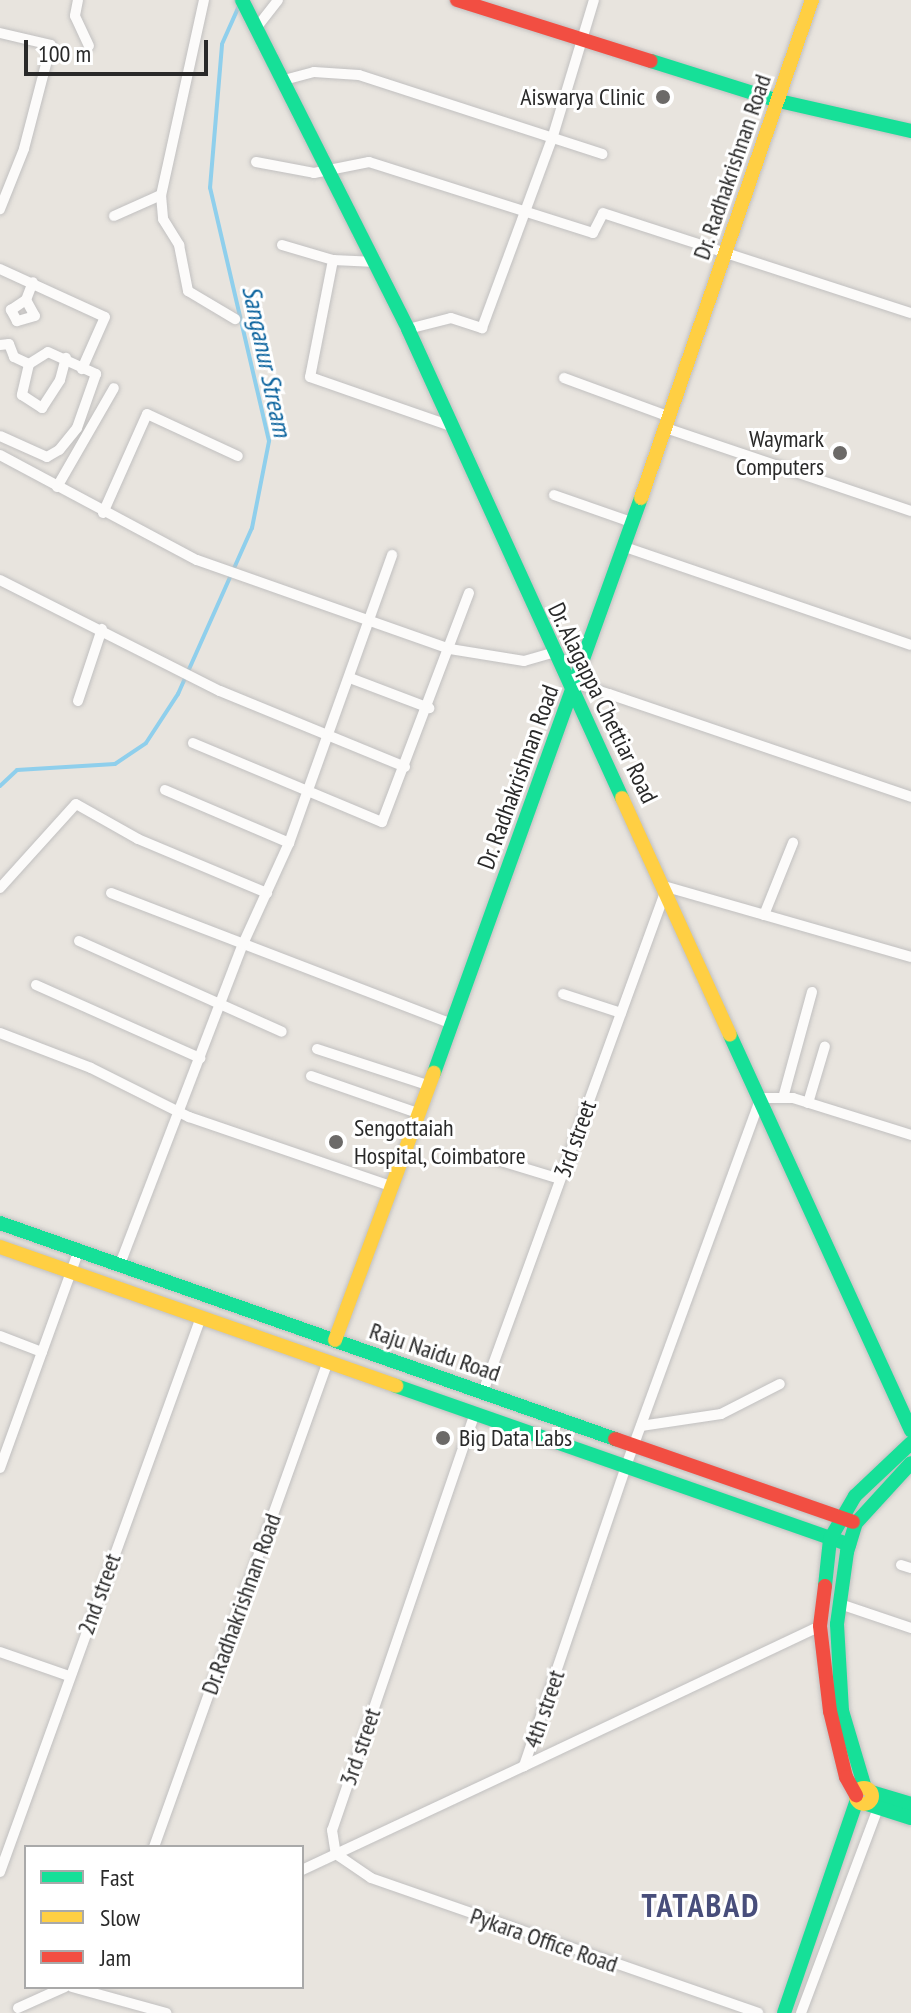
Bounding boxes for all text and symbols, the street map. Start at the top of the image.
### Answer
scale bar [28,24,212,74]
text: 100 m [38,38,91,69]
street label: Dr. Radhakrishnan Road [687,70,777,264]
place label: Aiswarya Clinic [520,83,645,111]
marker: Aiswarya Clinic [652,86,674,108]
water label: Sanganur Stream [236,283,298,439]
place label: Waymark Computers [736,425,824,481]
marker: Waymark Computers [831,444,849,462]
street label: Dr. Alagappa Chettiar Road [542,597,664,809]
street label: Dr. Radhakrishnan Road [471,680,565,874]
street label: 3rd street [548,1096,602,1182]
place label: Sengottaiah Hospital, Coimbatore [354,1114,527,1170]
marker: Sengottaiah Hospital, Coimbatore [325,1131,347,1153]
street label: Raju Naidu Road [366,1316,504,1388]
place label: Big Data Labs [459,1424,572,1452]
marker: Big Data Labs [434,1429,452,1447]
street label: Dr.Radhakrishnan Road [195,1510,287,1698]
street label: 2nd street [71,1549,127,1639]
street label: 4th street [517,1666,571,1752]
street label: 3rd street [333,1704,387,1790]
legend [24,1845,304,1989]
text: Fast [100,1862,134,1893]
district label: TATABAD [642,1886,760,1924]
street label: Pykara Office Road [467,1901,621,1979]
text: Slow [100,1902,140,1933]
text: Jam [100,1942,131,1973]

